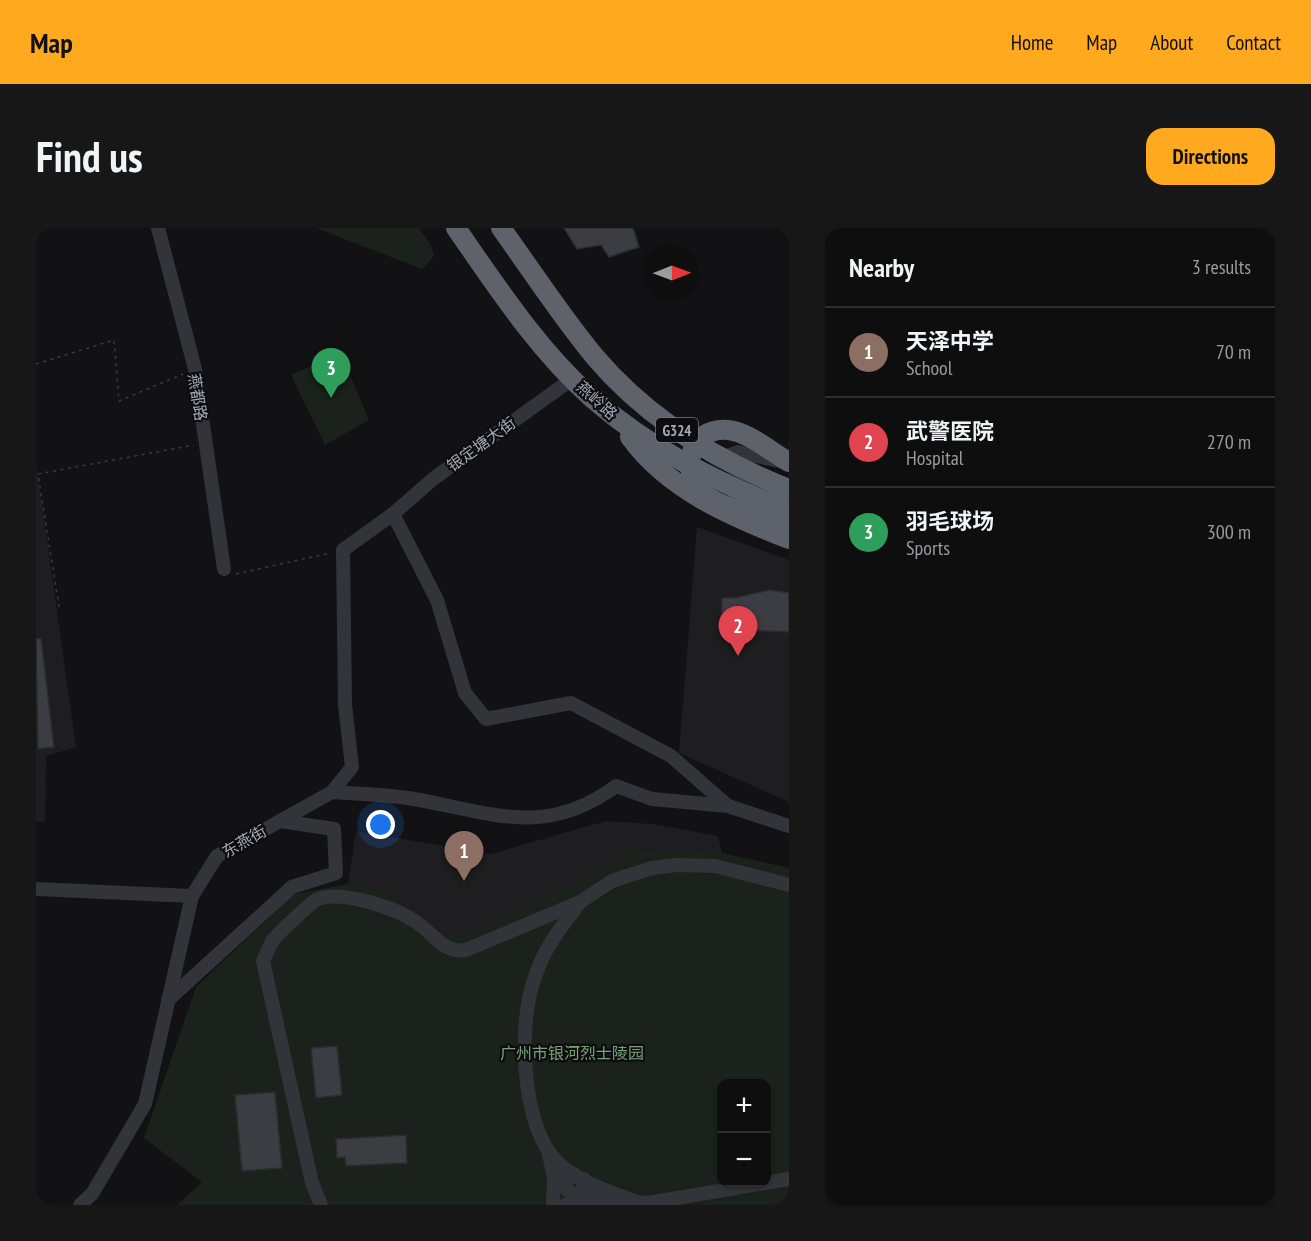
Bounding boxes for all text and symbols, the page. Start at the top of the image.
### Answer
text: Map [30,24,73,61]
text: Home [1011,29,1053,56]
text: Map [1086,29,1117,56]
text: About [1150,29,1193,56]
text: Contact [1226,29,1281,56]
button: Directions [1146,128,1275,185]
text: Find us [36,129,143,184]
north arrow [645,246,699,300]
text: Nearby [849,251,914,284]
text: 3 results [1192,254,1251,280]
text: 天泽中学 [906,327,994,355]
text: 1 [864,339,873,365]
text: 70 m [1216,339,1251,365]
pin: 3 [312,348,350,398]
text: School [906,355,952,381]
street label: 燕都路 [184,372,212,422]
street label: 燕岭路 [572,377,622,423]
street label: 银定塘大街 [443,412,519,476]
text: 武警医院 [906,417,994,445]
road number: G324 [656,418,698,442]
text: 2 [864,429,873,455]
text: 270 m [1207,429,1251,455]
text: Hospital [906,445,963,471]
text: 羽毛球场 [906,507,994,535]
text: 3 [864,519,873,545]
text: 300 m [1207,519,1251,545]
text: Sports [906,535,950,561]
pin: 2 [718,606,758,656]
your location [366,810,395,839]
street label: 东燕街 [218,820,270,862]
pin: 1 [444,832,484,881]
park label: 广州市银河烈士陵园 [500,1043,644,1063]
map controls [717,1079,771,1187]
button: + [717,1079,771,1133]
button: − [717,1133,771,1187]

